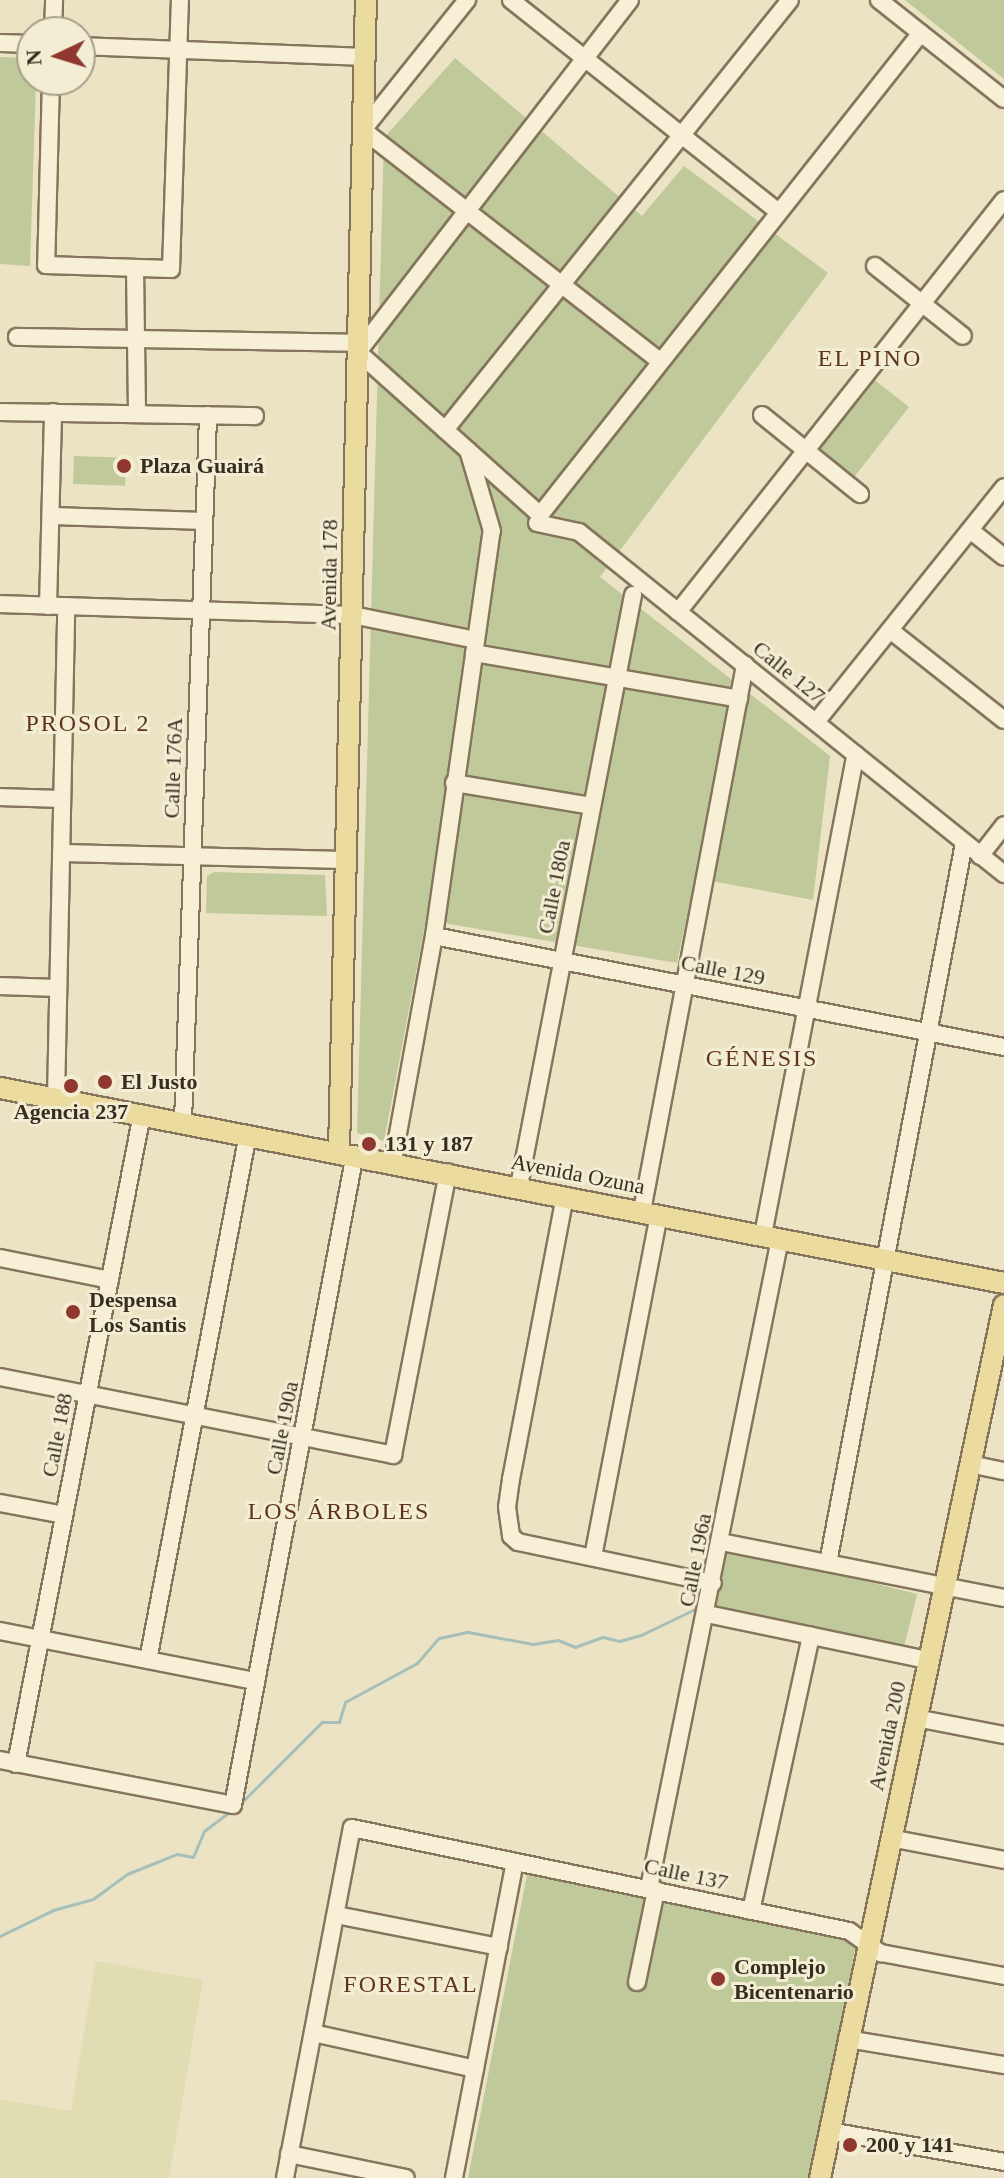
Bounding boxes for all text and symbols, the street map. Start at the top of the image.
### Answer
north arrow [16,16,96,96]
text: N [21,49,47,66]
district label: EL PINO [817,345,923,373]
place label: Plaza Guairá [140,453,264,479]
marker: Plaza Guairá [115,457,133,475]
street label: Avenida 178 [315,519,343,631]
street label: Calle 127 [748,635,830,709]
district label: PROSOL 2 [25,710,151,738]
street label: Calle 176A [158,717,188,819]
street label: Calle 180a [532,838,576,936]
street label: Calle 129 [679,949,767,991]
district label: GÉNESIS [706,1045,818,1073]
place label: El Justo [121,1069,197,1095]
marker: El Justo [96,1073,114,1091]
marker: Agencia 237 [62,1077,80,1095]
place label: Agencia 237 [14,1099,128,1125]
place label: 131 y 187 [385,1131,473,1157]
marker: 131 y 187 [360,1135,378,1153]
street label: Avenida Ozuna [509,1148,647,1200]
place label: Despensa Los Santis [89,1286,186,1338]
marker: Despensa Los Santis [64,1303,82,1321]
street label: Calle 190a [260,1379,304,1477]
street label: Calle 188 [36,1391,78,1479]
district label: LOS ÁRBOLES [248,1498,430,1526]
street label: Calle 196a [673,1511,717,1609]
street label: Avenida 200 [863,1679,911,1793]
street label: Calle 137 [642,1852,730,1896]
place label: Complejo Bicentenario [734,1953,854,2004]
marker: Complejo Bicentenario [709,1970,727,1988]
district label: FORESTAL [343,1971,479,1999]
place label: 200 y 141 [866,2132,954,2158]
marker: 200 y 141 [841,2136,859,2154]

